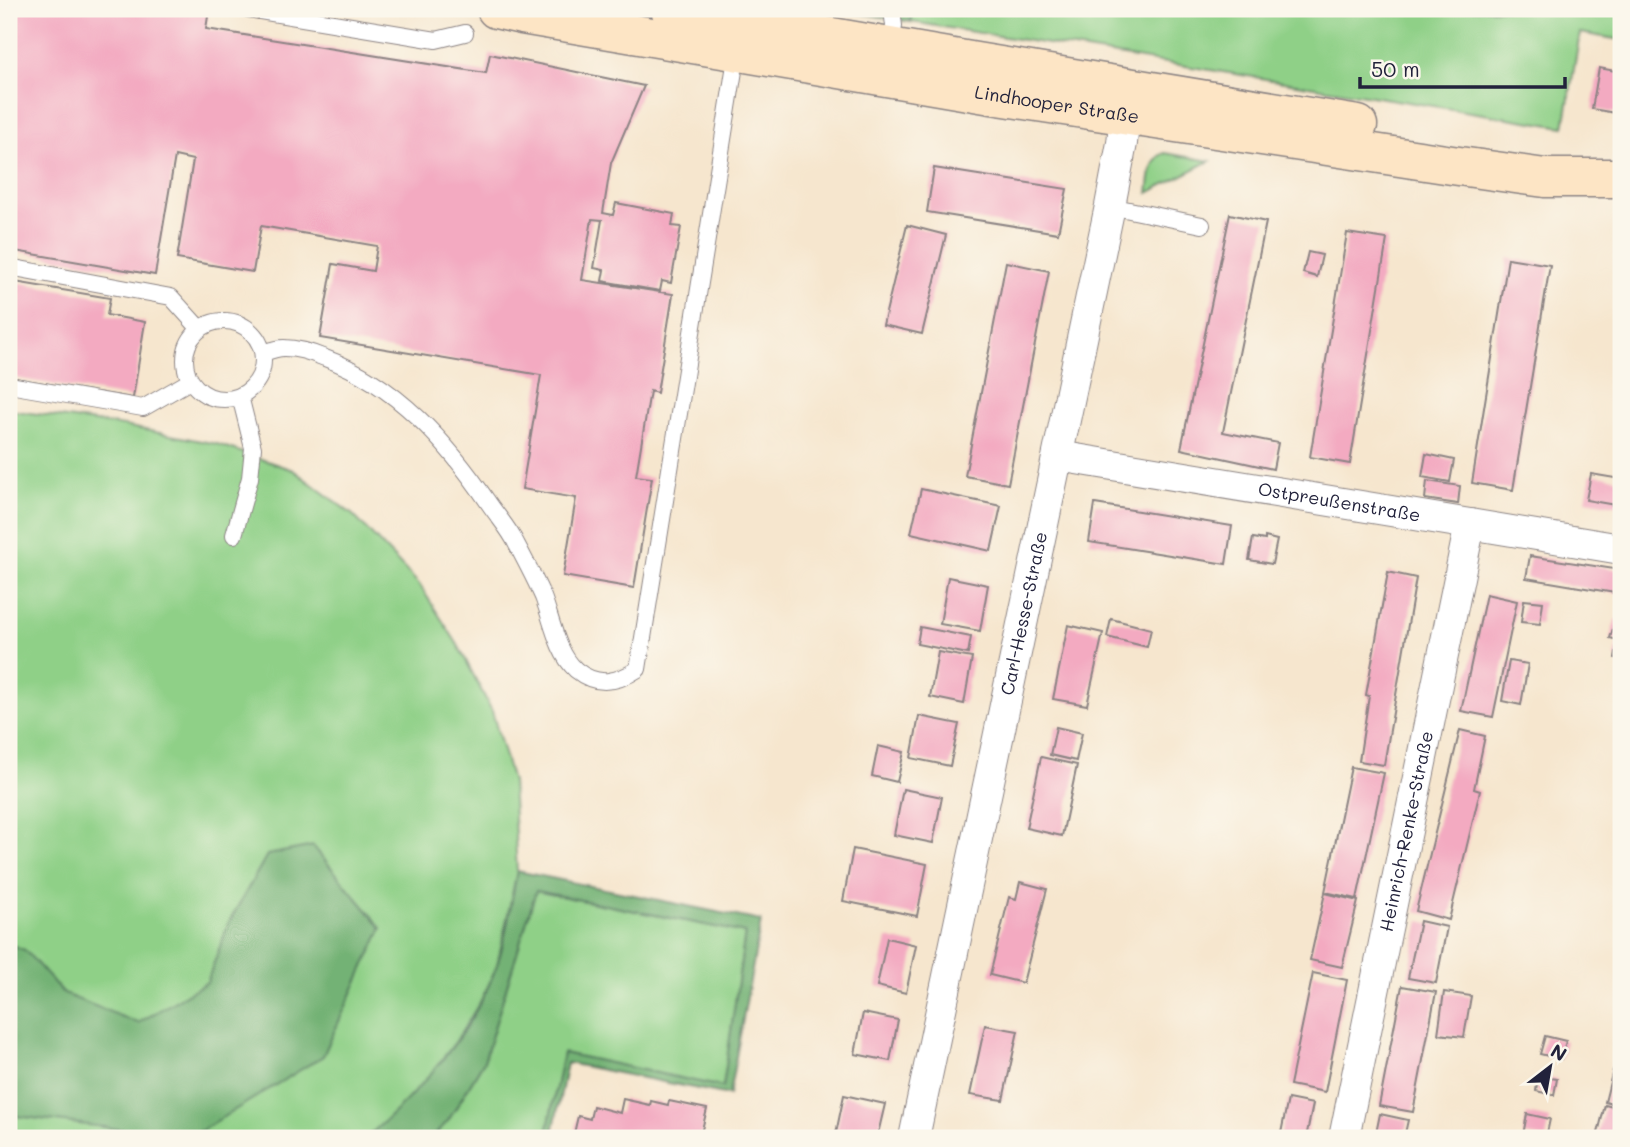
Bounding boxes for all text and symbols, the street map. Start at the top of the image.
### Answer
scale bar [1360,46,1565,90]
text: 50 m [1371,55,1420,82]
street label: Lindhooper Straße [973,79,1141,128]
street label: Ostpreußenstraße [1256,476,1422,527]
street label: Carl-Hesse-Straße [994,529,1052,697]
street label: Heinrich-Renke-Straße [1374,729,1438,934]
north arrow [1514,1032,1584,1102]
text: N [1546,1038,1572,1066]

